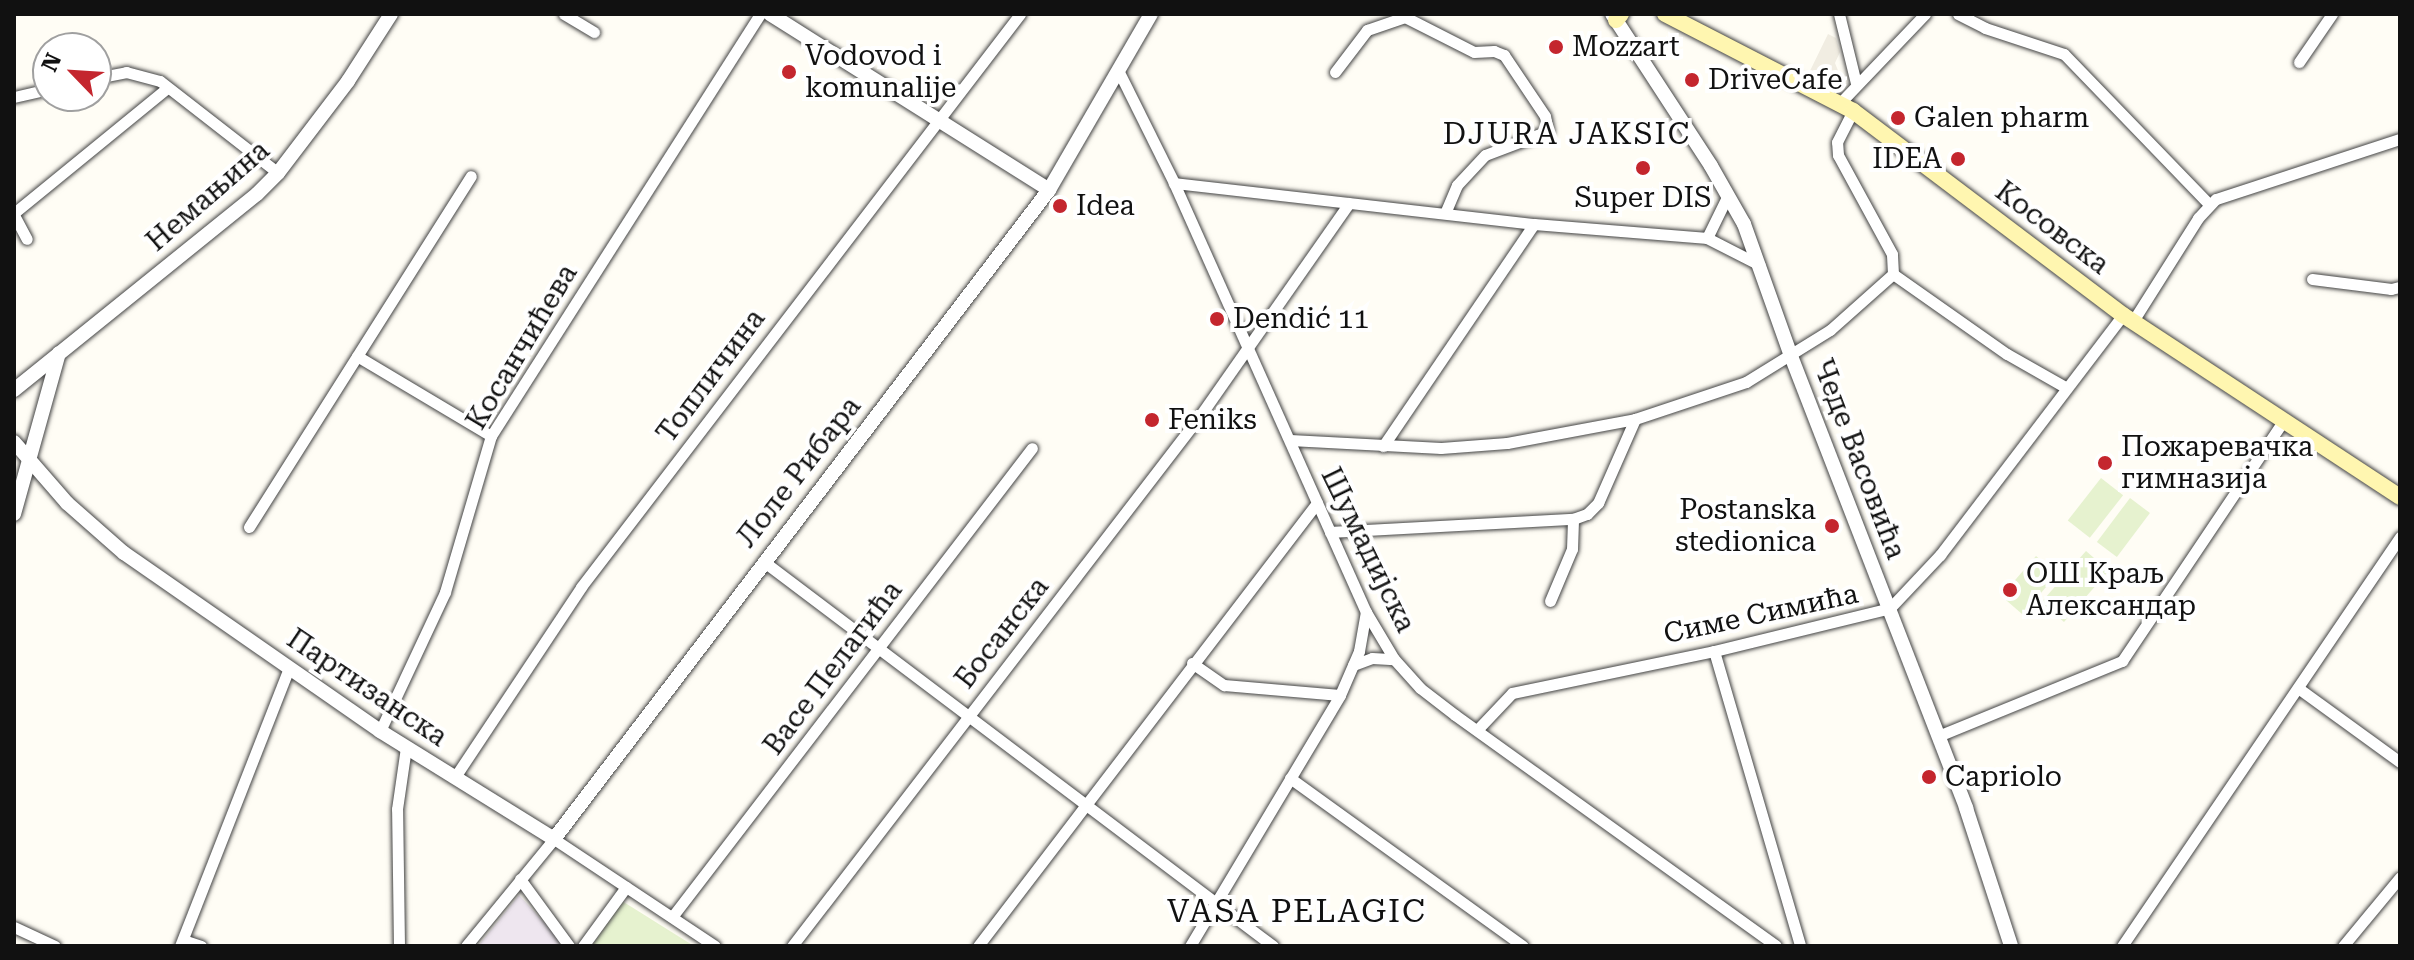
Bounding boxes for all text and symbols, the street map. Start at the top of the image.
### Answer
place label: Mozzart [1572,30,1680,64]
north arrow [32,32,112,112]
marker: Mozzart [1547,38,1565,56]
place label: Vodovod i komunalije [805,39,956,105]
text: N [37,50,67,75]
marker: Vodovod i komunalije [780,63,798,81]
place label: DriveCafe [1708,63,1843,97]
marker: DriveCafe [1683,71,1701,89]
place label: Galen pharm [1914,101,2089,135]
marker: Galen pharm [1889,109,1907,127]
district label: DJURA JAKSIC [1443,116,1691,152]
street label: Немањина [140,134,276,258]
place label: IDEA [1872,142,1942,176]
marker: IDEA [1949,150,1967,168]
marker: Super DIS [1634,159,1652,177]
street label: Косовска [1989,174,2115,282]
place label: Super DIS [1575,181,1711,215]
place label: Idea [1076,189,1135,223]
marker: Idea [1051,197,1069,215]
street label: Косанчићева [460,258,584,436]
place label: Dendić 11 [1233,302,1369,336]
street label: Топличина [650,303,772,449]
marker: Dendić 11 [1208,310,1226,328]
street label: Чеде Васовића [1805,354,1913,564]
street label: Лоле Рибара [730,390,868,554]
place label: Feniks [1168,403,1257,437]
marker: Feniks [1143,411,1161,429]
place label: Пожаревачка гимназија [2121,430,2313,496]
marker: Пожаревачка гимназија [2096,454,2114,472]
street label: Шумадијска [1314,462,1422,638]
place label: Postanska stedionica [1675,493,1816,559]
marker: Postanska stedionica [1823,517,1841,535]
place label: ОШ Краљ Александар [2026,557,2196,623]
street label: Босанска [948,571,1056,695]
street label: Васе Пелагића [757,574,909,762]
street label: Симе Симића [1661,577,1861,651]
marker: ОШ Краљ Александар [2001,581,2019,599]
street label: Партизанска [281,622,453,754]
place label: Capriolo [1945,760,2062,794]
marker: Capriolo [1920,768,1938,786]
district label: VASA PELAGIC [1167,892,1427,930]

